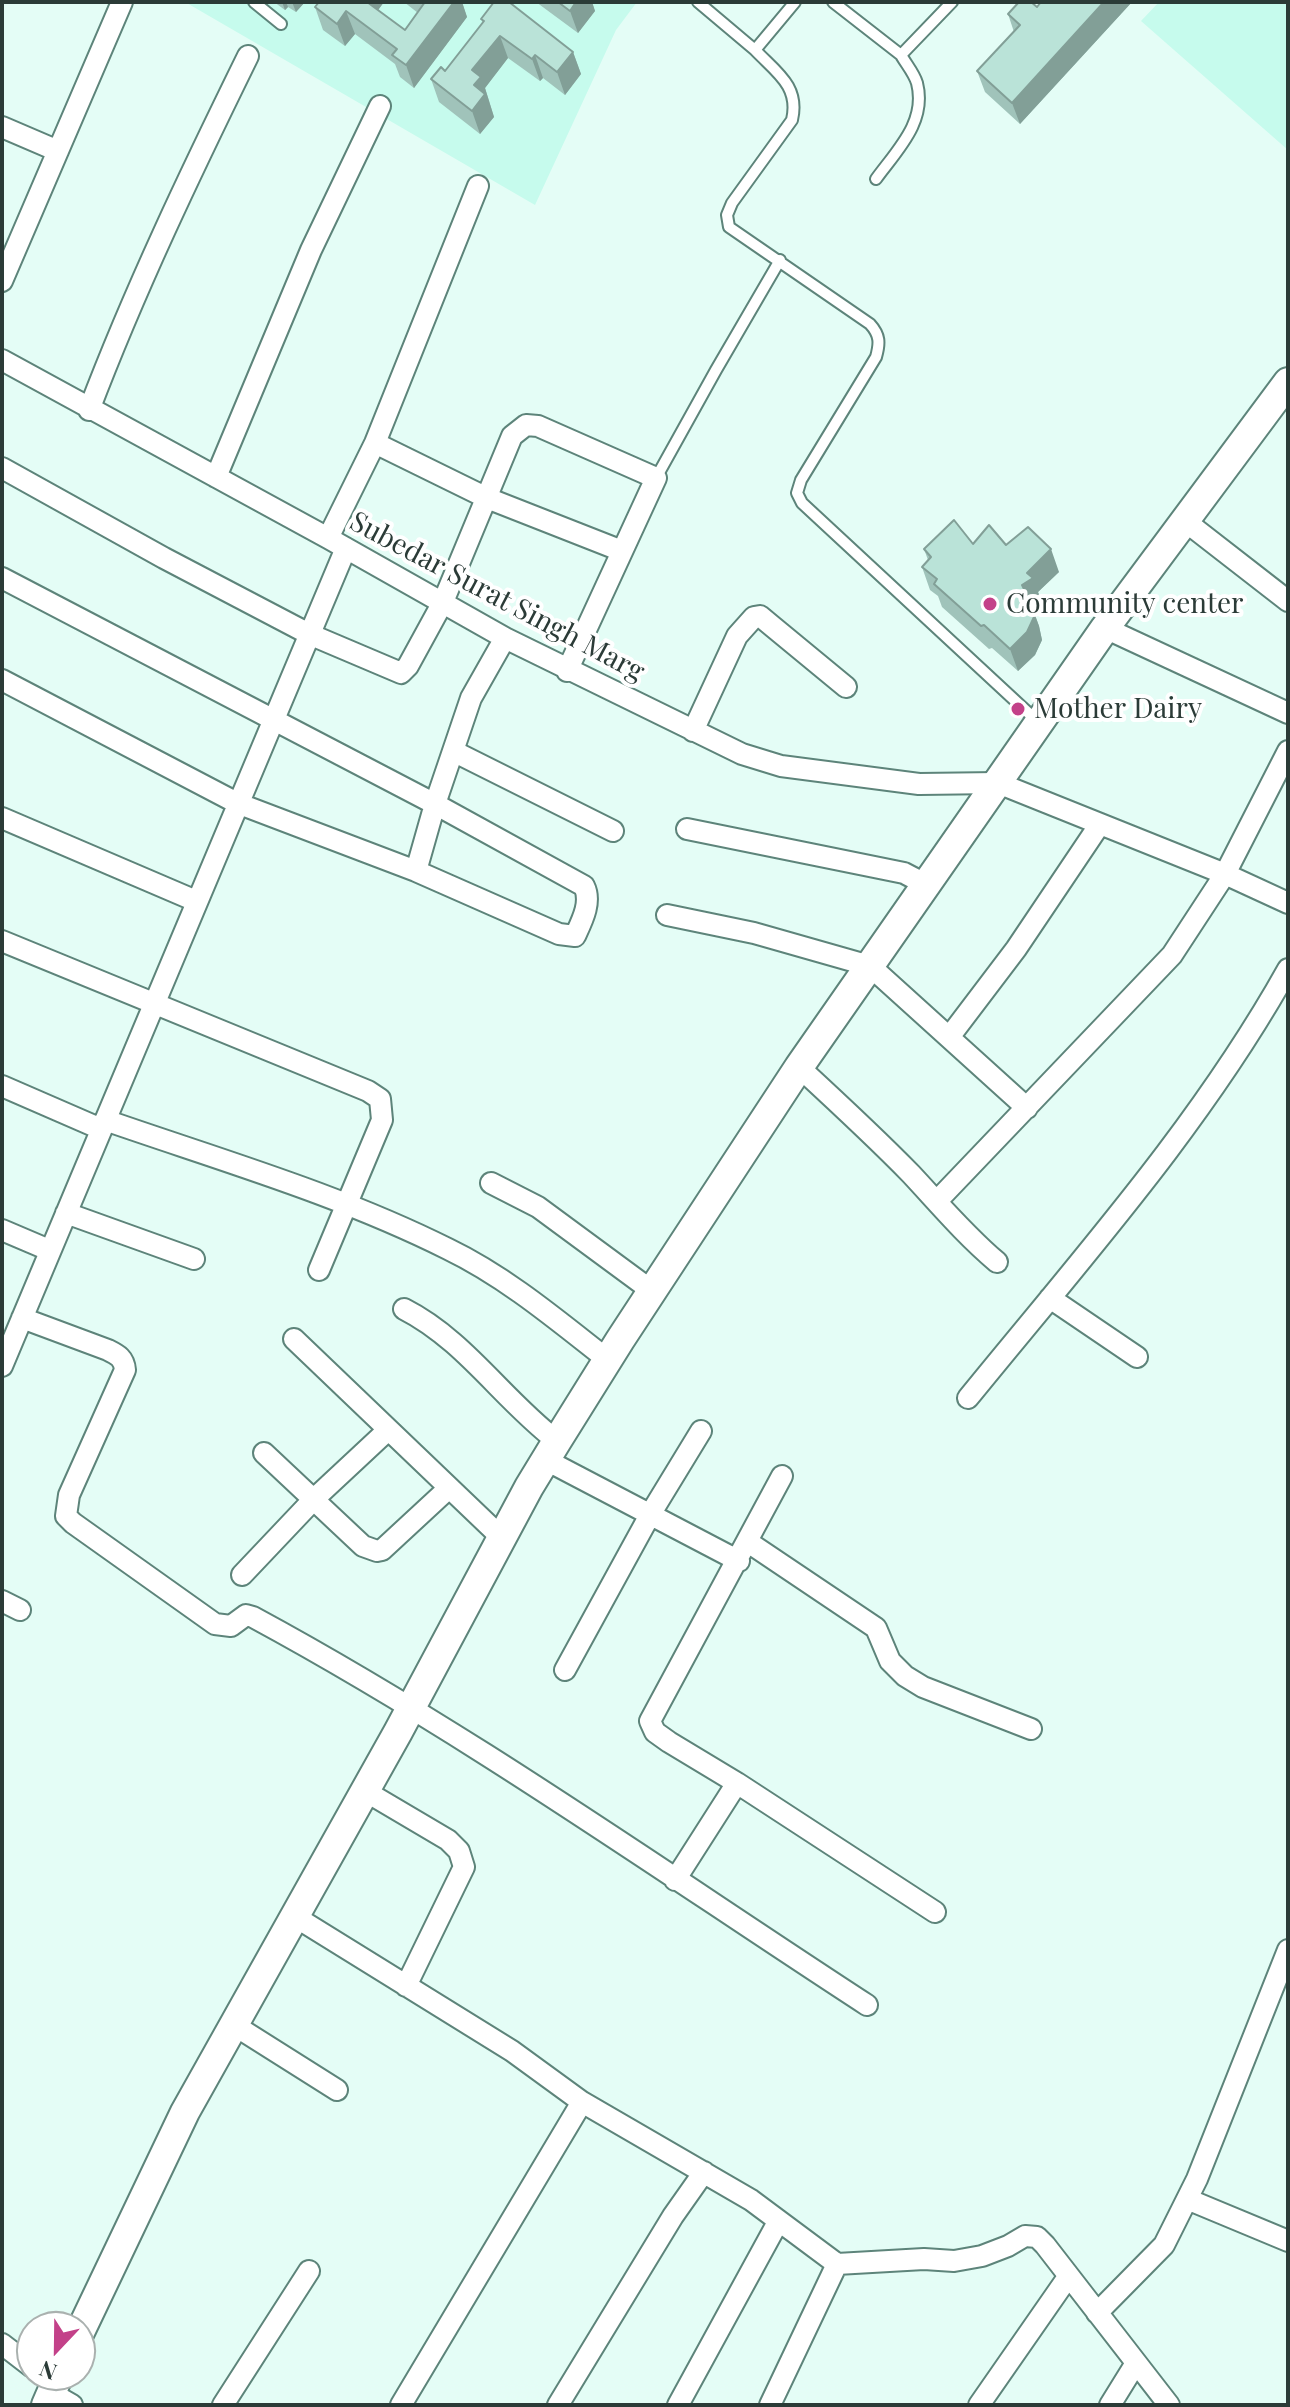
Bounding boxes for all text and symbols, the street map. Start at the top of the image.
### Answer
street label: Subedar Surat Singh Marg [344,505,650,689]
place label: Community center [1006,587,1244,621]
marker: Community center [981,595,999,613]
place label: Mother Dairy [1034,692,1202,726]
marker: Mother Dairy [1009,700,1027,718]
north arrow [16,2311,96,2391]
text: N [35,2355,61,2388]

